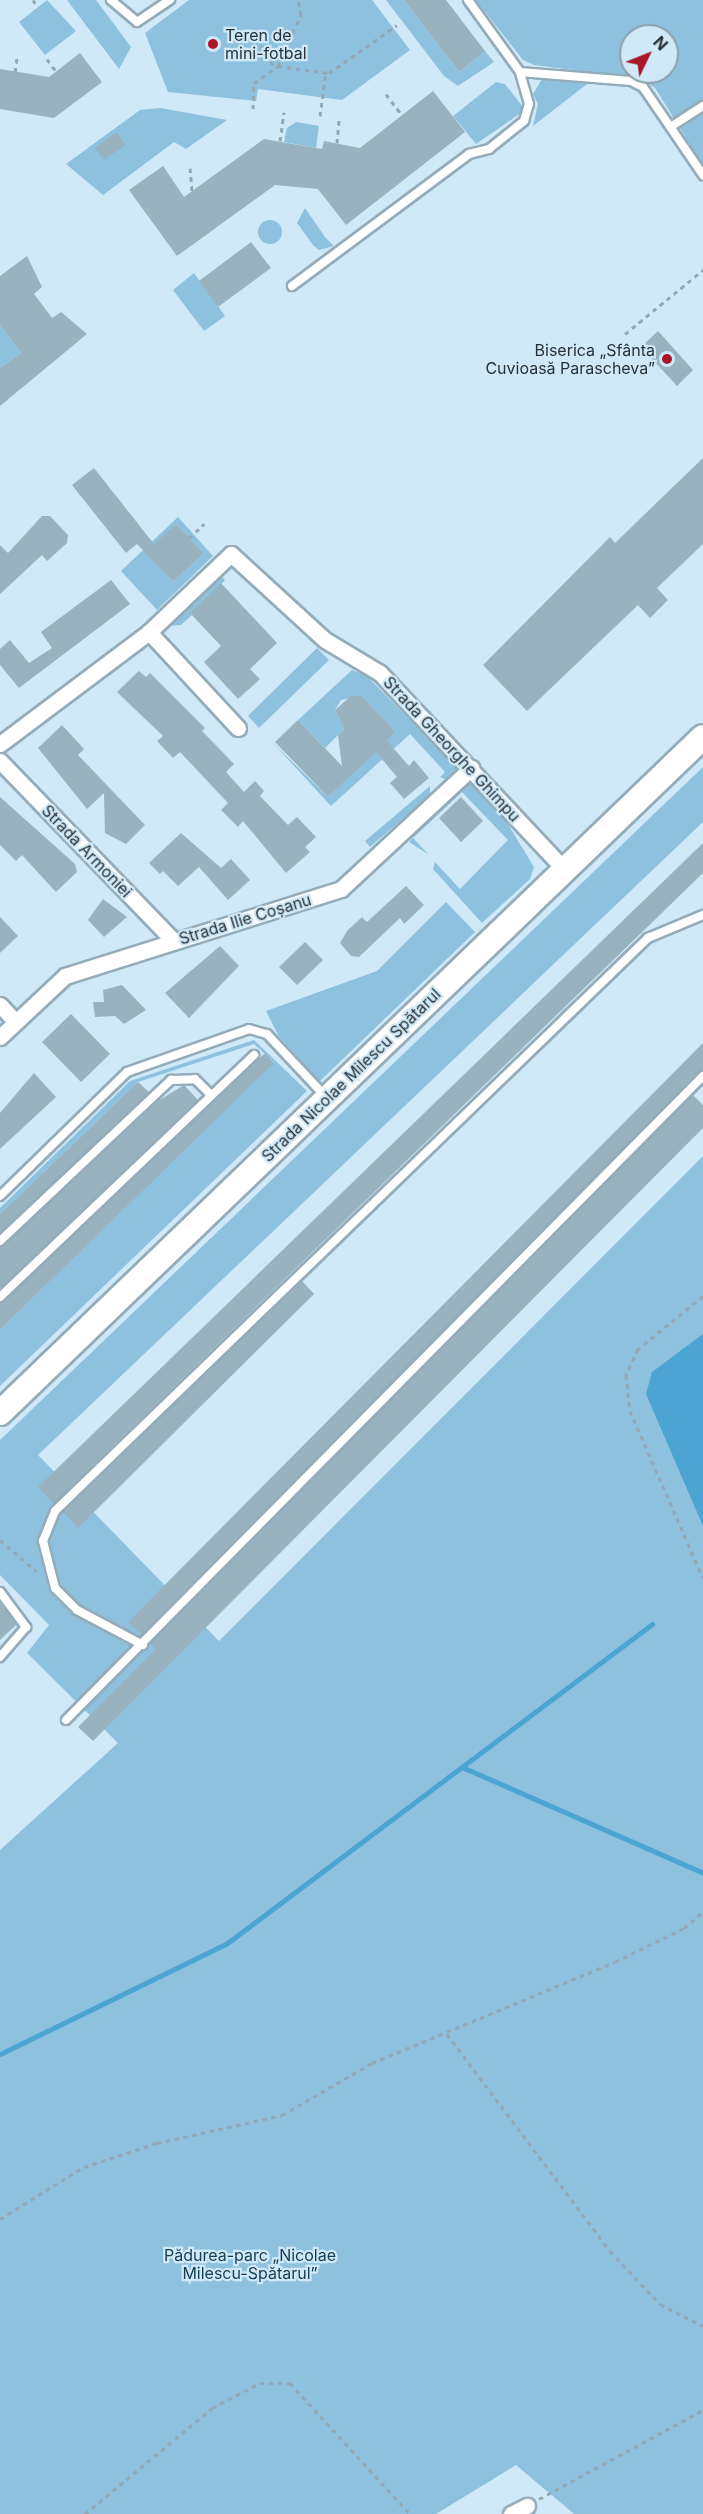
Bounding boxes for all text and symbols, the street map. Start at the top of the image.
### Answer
north arrow [619,24,679,84]
place label: Teren de mini-fotbal [225,25,307,63]
text: N [649,32,672,54]
marker: Teren de mini-fotbal [206,37,220,51]
place label: Biserica „Sfânta Cuvioasă Parascheva” [485,340,655,378]
marker: Biserica „Sfânta Cuvioasă Parascheva” [660,352,674,366]
street label: Strada Gheorghe Ghimpu [380,672,524,826]
street label: Strada Armoniei [38,801,136,901]
street label: Strada Ilie Coșanu [177,890,313,948]
street label: Strada Nicolae Milescu Spătarul [258,984,444,1166]
park label: Pădurea-parc „Nicolae Milescu-Spătarul” [164,2245,336,2283]

